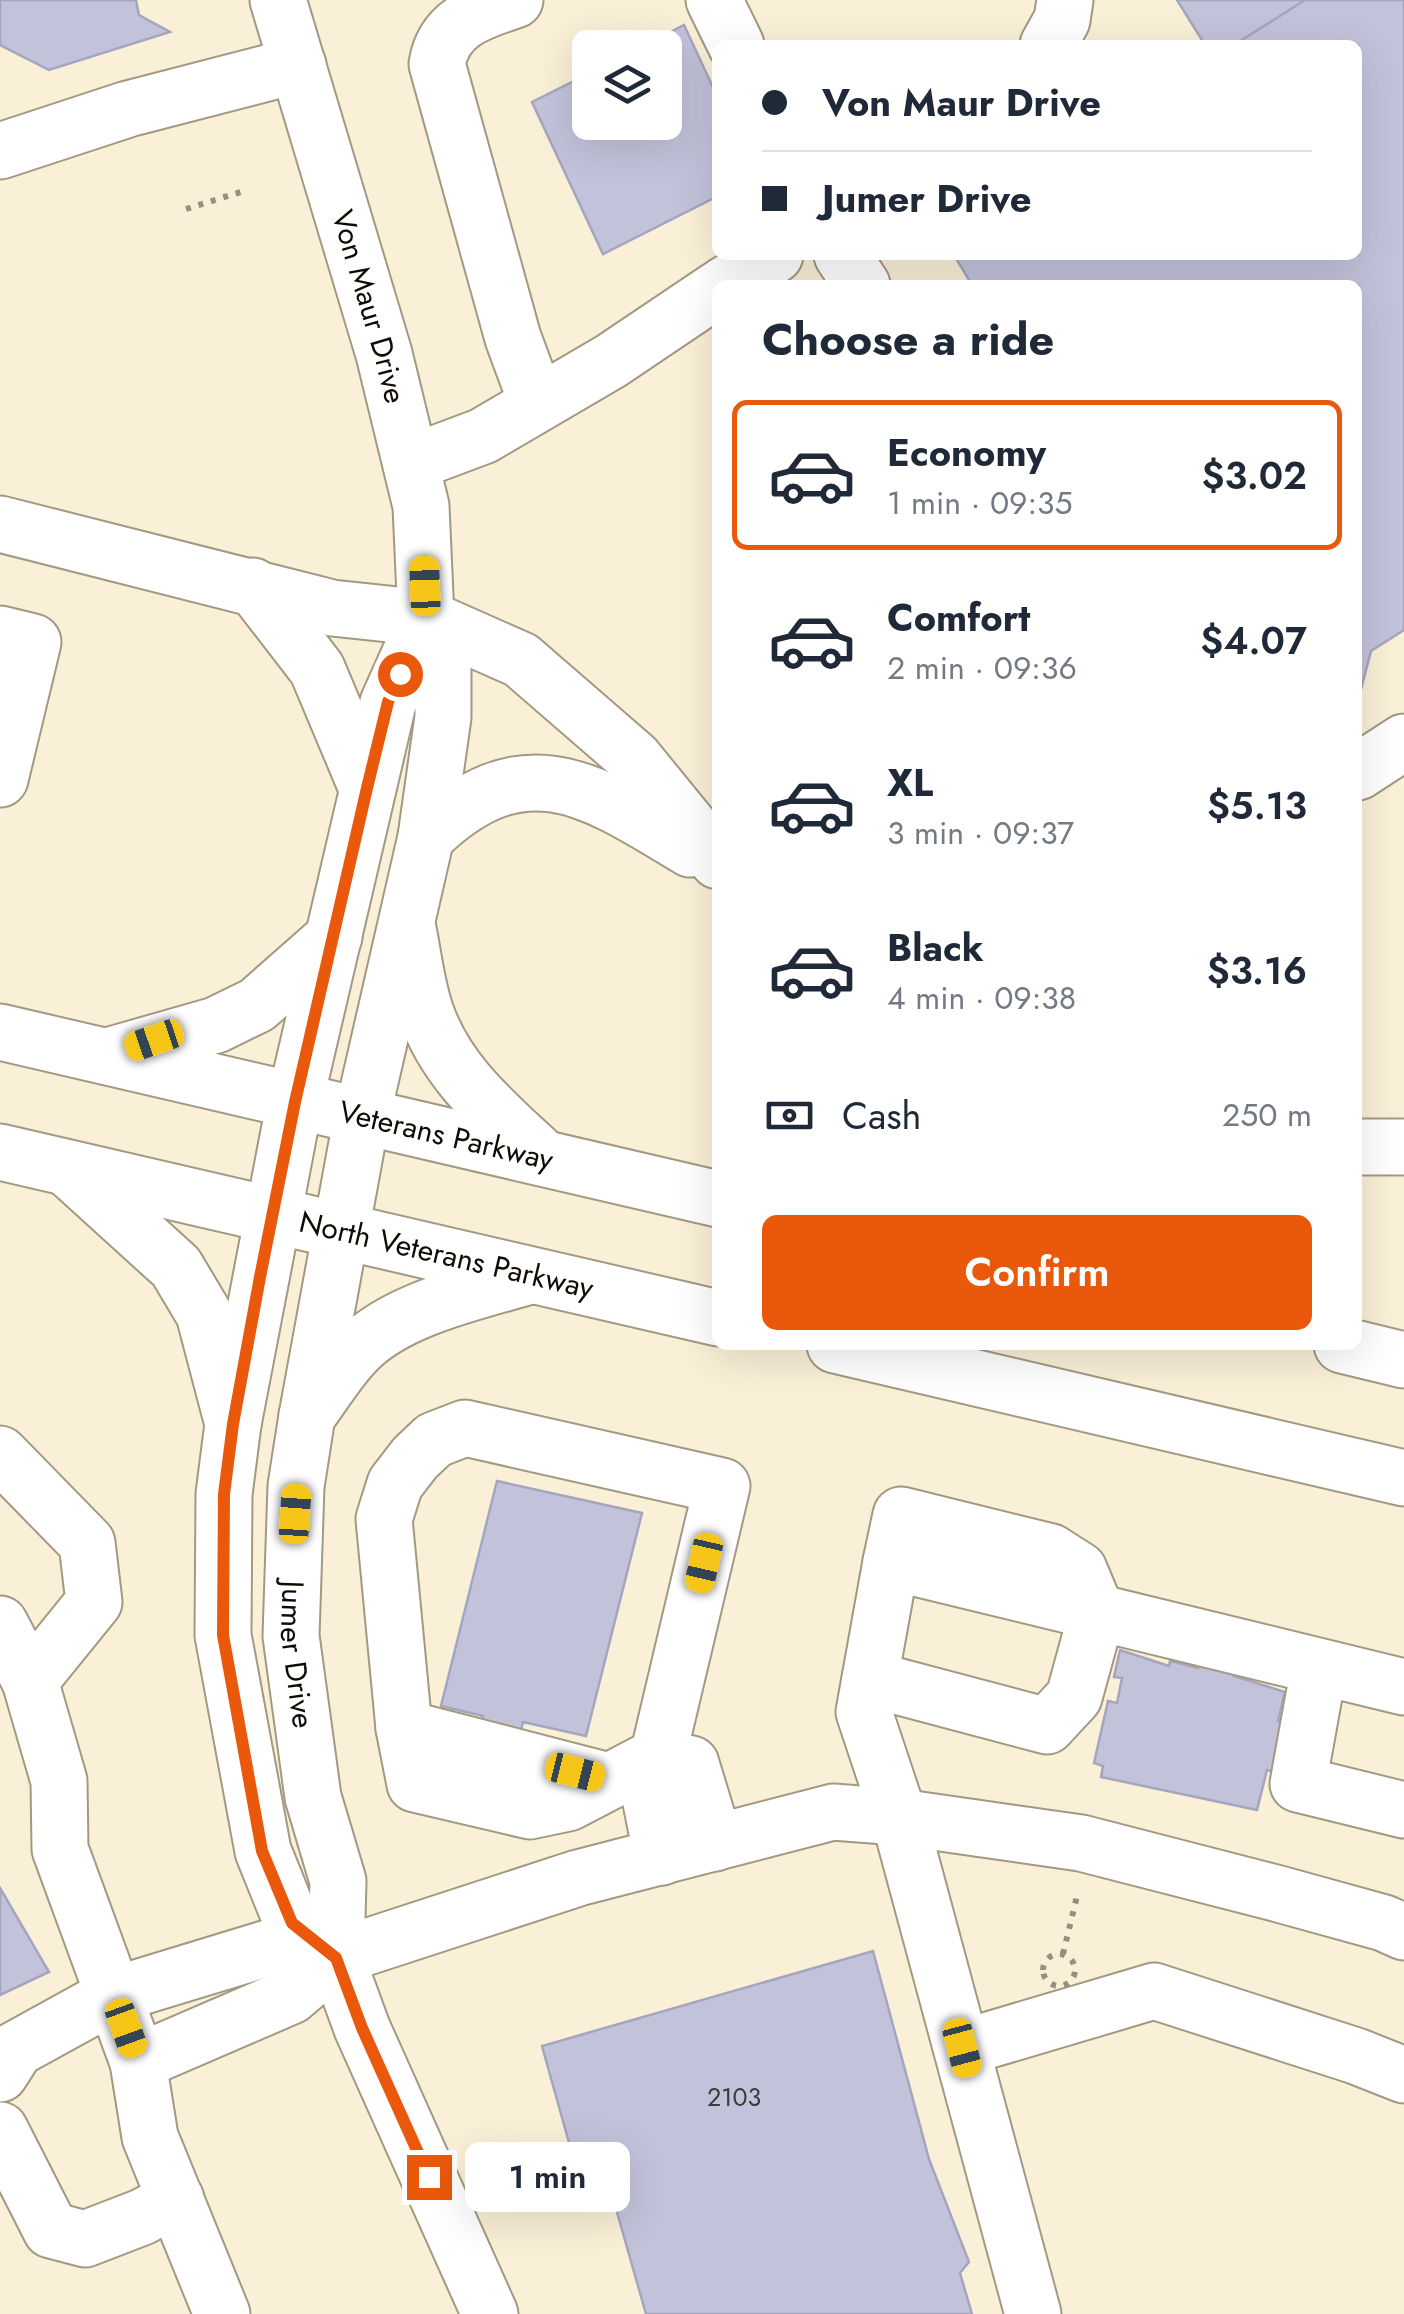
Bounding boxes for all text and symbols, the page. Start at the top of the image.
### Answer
map controls [572,30,682,140]
button: layers [572,30,682,140]
text: Von Maur Drive [822,75,1101,130]
text: Jumer Drive [822,171,1032,226]
street label: Von Maur Drive [321,205,417,408]
text: Choose a ride [762,307,1054,372]
text: Economy [887,425,1046,480]
icon: car [767,430,857,520]
text: $3.02 [1201,448,1307,503]
text: 1 min · 09:35 [887,480,1073,526]
car [409,555,441,617]
text: Comfort [887,590,1030,645]
icon: car [767,595,857,685]
text: $4.07 [1200,613,1307,668]
text: 2 min · 09:36 [887,645,1077,691]
route start [378,652,423,697]
text: XL [887,755,933,810]
icon: car [767,760,857,850]
text: $5.13 [1207,778,1307,833]
text: 3 min · 09:37 [887,810,1074,856]
text: Black [887,920,984,975]
icon: car [767,925,857,1015]
text: $3.16 [1207,943,1307,998]
text: 4 min · 09:38 [887,975,1076,1021]
car [121,1016,187,1064]
icon: cash [762,1088,817,1143]
text: Cash [842,1088,922,1143]
street label: Veterans Parkway [335,1090,558,1181]
text: 250 m [1222,1092,1312,1138]
street label: North Veterans Parkway [295,1200,599,1310]
button: Confirm [762,1215,1312,1330]
car [278,1483,312,1545]
car [683,1530,725,1596]
street label: Jumer Drive [270,1576,325,1731]
car [542,1750,608,1794]
car [102,1995,150,2061]
car [940,2015,984,2081]
house number: 2103 [707,2079,761,2115]
callout: 1 min [464,2142,629,2212]
text: 1 min [509,2154,586,2200]
route end [407,2155,452,2200]

